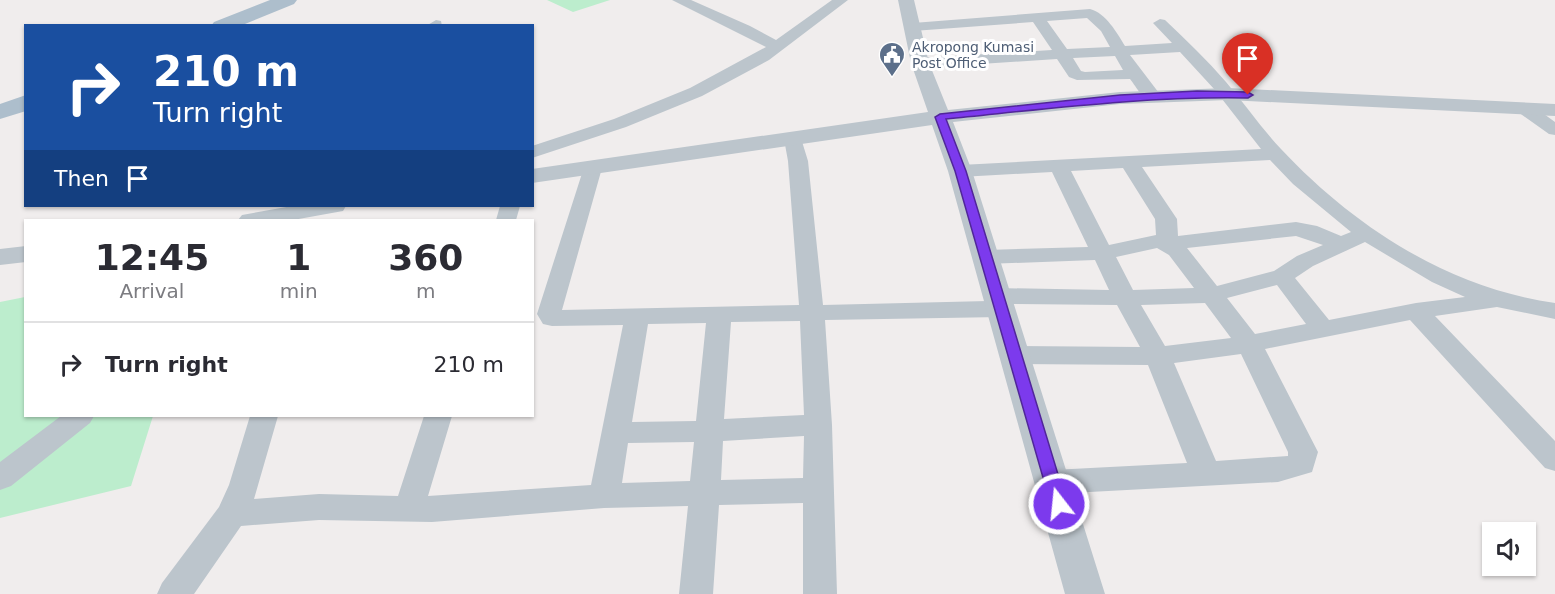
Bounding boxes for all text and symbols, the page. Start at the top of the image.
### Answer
pin [1222,33,1273,95]
place label: Akropong Kumasi Post Office [912,39,1034,71]
public building icon: Akropong Kumasi Post Office [877,40,907,78]
icon: arrive [1231,42,1264,75]
text: 210 m [153,47,299,96]
icon: right [54,48,132,126]
text: Turn right [153,97,282,128]
icon: arrive [121,162,154,195]
text: Then [54,166,109,191]
text: 12:45 [95,237,209,278]
text: 1 [286,237,311,278]
text: 360 [388,237,463,278]
text: Arrival [119,279,184,303]
text: min [280,279,318,303]
text: m [416,279,436,303]
icon: right [54,348,87,381]
text: Turn right [105,352,228,377]
text: 210 m [434,352,504,377]
position arrow [1027,472,1091,536]
map controls [1482,522,1536,576]
button: sound [1482,522,1536,576]

